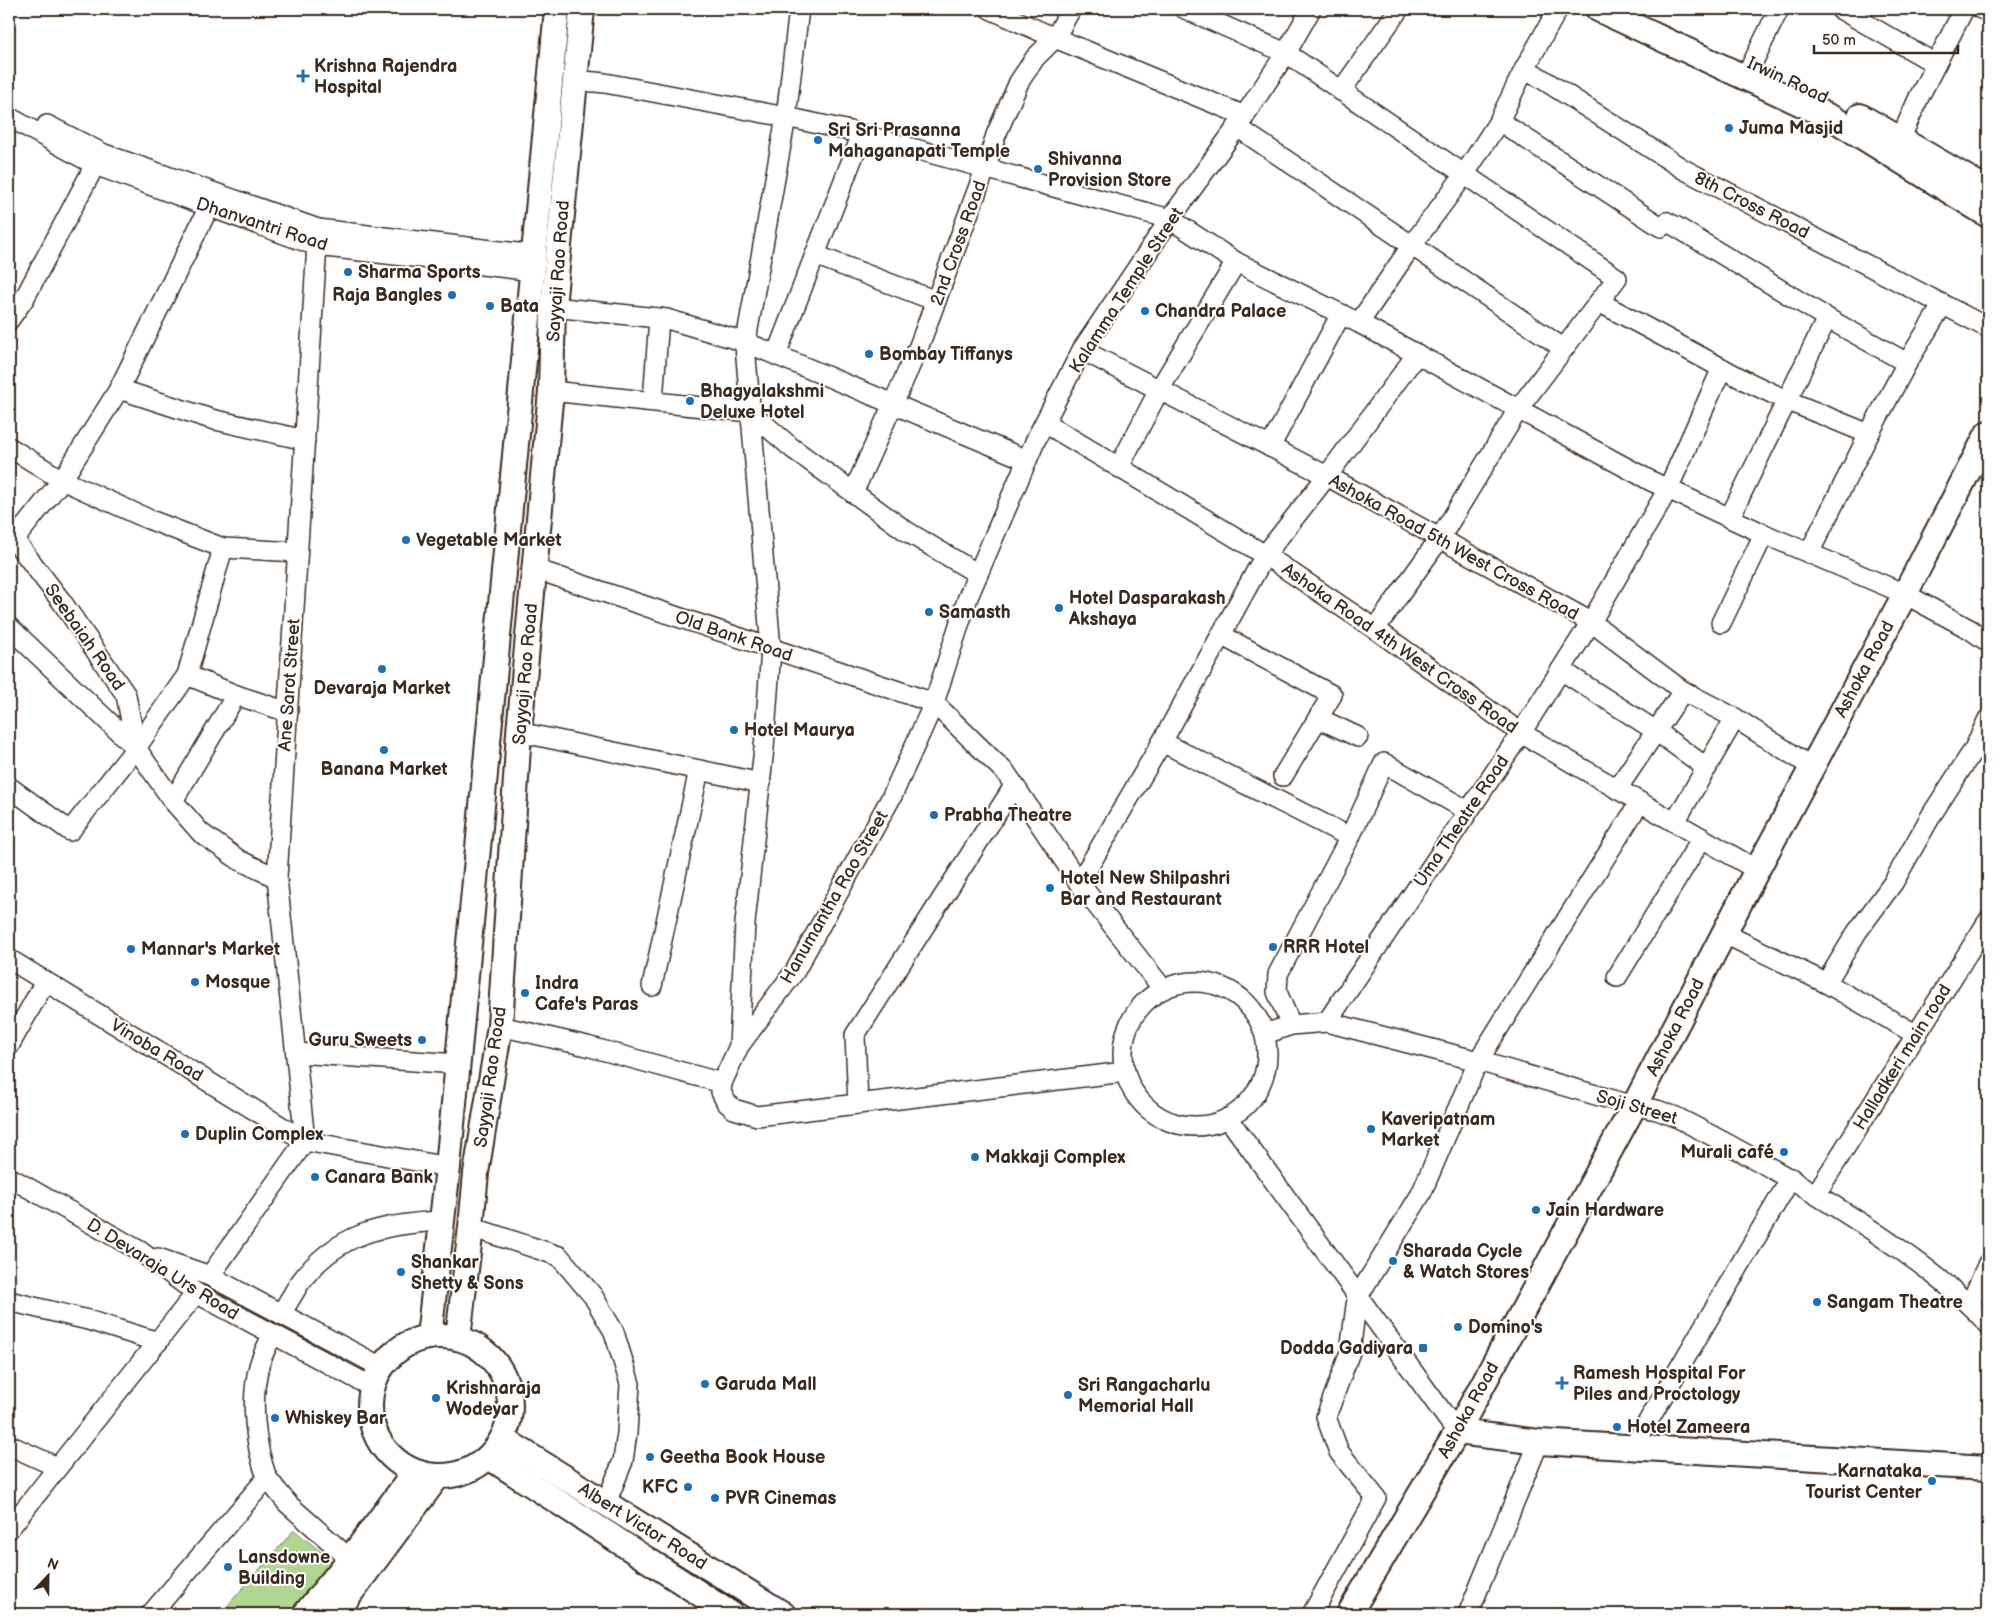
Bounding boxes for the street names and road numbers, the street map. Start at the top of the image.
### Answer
street label: Irwin Road [1744,53,1832,108]
street label: 8th Cross Road [1691,167,1813,243]
street label: 2nd Cross Road [926,178,991,308]
street label: Dhanvantri Road [194,193,330,256]
street label: Sayyaji Rao Road [543,199,574,343]
street label: Kalamma Temple Street [1065,203,1188,377]
street label: Ashoka Road 5th West Cross Road [1325,470,1582,625]
street label: Ashoka Road 4th West Cross Road [1278,559,1522,738]
street label: Seebaiah Road [40,580,129,695]
street label: Sayyaji Rao Road [509,602,542,746]
street label: Old Bank Road [672,607,795,666]
street label: Ane Sarot Street [274,617,305,752]
street label: Ashoka Road [1830,617,1899,721]
street label: Uma Theatre Road [1410,751,1513,891]
street label: Hanumantha Rao Street [776,807,893,988]
street label: Ashoka Road [1642,975,1709,1079]
street label: Halladkeri main road [1849,981,1956,1134]
street label: Sayyaji Rao Road [470,1005,511,1149]
street label: Vinoba Road [107,1015,207,1086]
street label: Soji Street [1594,1086,1680,1129]
street label: D. Devaraja Urs Road [83,1214,243,1325]
street label: Ashoka Road [1433,1359,1503,1462]
street label: Albert Victor Road [575,1478,711,1574]

